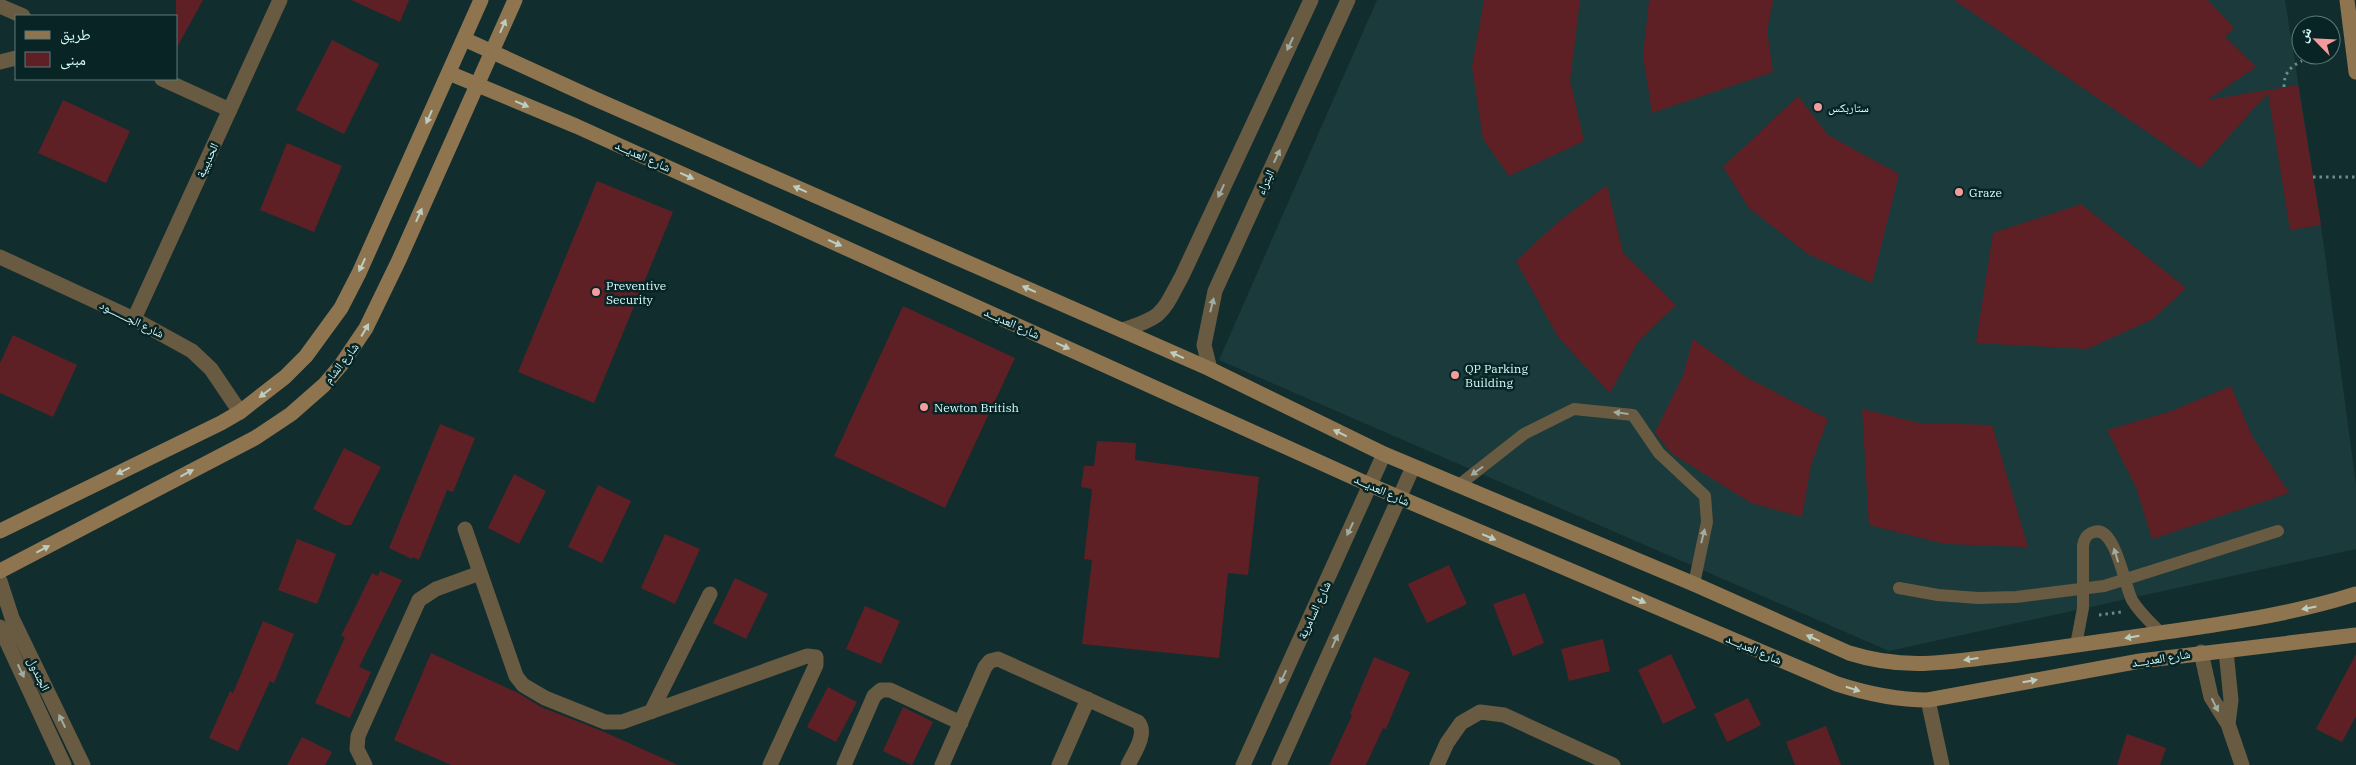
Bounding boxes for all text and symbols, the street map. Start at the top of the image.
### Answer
legend [15,15,178,80]
north arrow [2291,15,2341,65]
one-way arrow [500,19,508,33]
text: ش [2293,24,2315,45]
text: طريق [60,25,91,45]
one-way arrow [1286,37,1294,51]
text: مبنى [60,50,86,70]
one-way arrow [515,100,530,108]
place label: ستاربكس [1828,100,1869,115]
marker: ستاربكس [1812,101,1824,113]
one-way arrow [425,110,433,124]
street label: شارع العديـــد [613,137,673,176]
street label: الحديبية [192,140,222,180]
one-way arrow [1273,149,1281,163]
street label: البتراء [1253,167,1278,197]
one-way arrow [680,173,694,181]
one-way arrow [793,184,807,192]
one-way arrow [1217,184,1226,199]
place label: Graze [1969,185,2002,200]
marker: Graze [1953,186,1965,198]
one-way arrow [415,208,423,222]
one-way arrow [828,240,842,248]
one-way arrow [358,258,367,273]
place label: Preventive Security [606,278,666,307]
one-way arrow [1022,285,1036,293]
marker: Preventive Security [590,286,602,298]
street label: شارع الجــــــــود [97,297,167,342]
one-way arrow [1208,297,1216,312]
street label: شارع العديـــد [982,304,1042,343]
one-way arrow [360,323,369,336]
street label: شارع الشام [320,339,362,387]
one-way arrow [1056,342,1070,350]
one-way arrow [1170,350,1184,358]
place label: QP Parking Building [1465,361,1529,390]
marker: QP Parking Building [1449,369,1461,381]
one-way arrow [259,387,272,398]
place label: Newton British [934,400,1019,415]
marker: Newton British [918,401,930,413]
one-way arrow [1613,409,1629,417]
one-way arrow [1333,428,1347,436]
one-way arrow [1470,466,1484,476]
one-way arrow [116,467,130,475]
one-way arrow [180,469,194,477]
street label: شارع العديـــد [1352,471,1412,510]
one-way arrow [1346,522,1354,536]
one-way arrow [1699,529,1707,544]
one-way arrow [1482,533,1496,541]
one-way arrow [36,545,50,553]
one-way arrow [2112,547,2120,562]
street label: شارع السامرية [1294,579,1335,642]
one-way arrow [1632,597,1646,605]
one-way arrow [2302,604,2317,612]
street label: شارع العديـــد [1724,631,1784,668]
one-way arrow [1806,633,1820,641]
one-way arrow [2123,633,2139,641]
one-way arrow [1331,634,1339,648]
street label: شارع العديـــد [2131,646,2192,671]
street label: الجندول [24,655,54,693]
one-way arrow [1962,655,1978,663]
one-way arrow [17,664,25,678]
one-way arrow [1278,670,1286,684]
one-way arrow [2023,677,2039,685]
one-way arrow [1846,686,1861,694]
one-way arrow [2211,697,2219,712]
one-way arrow [57,714,65,728]

